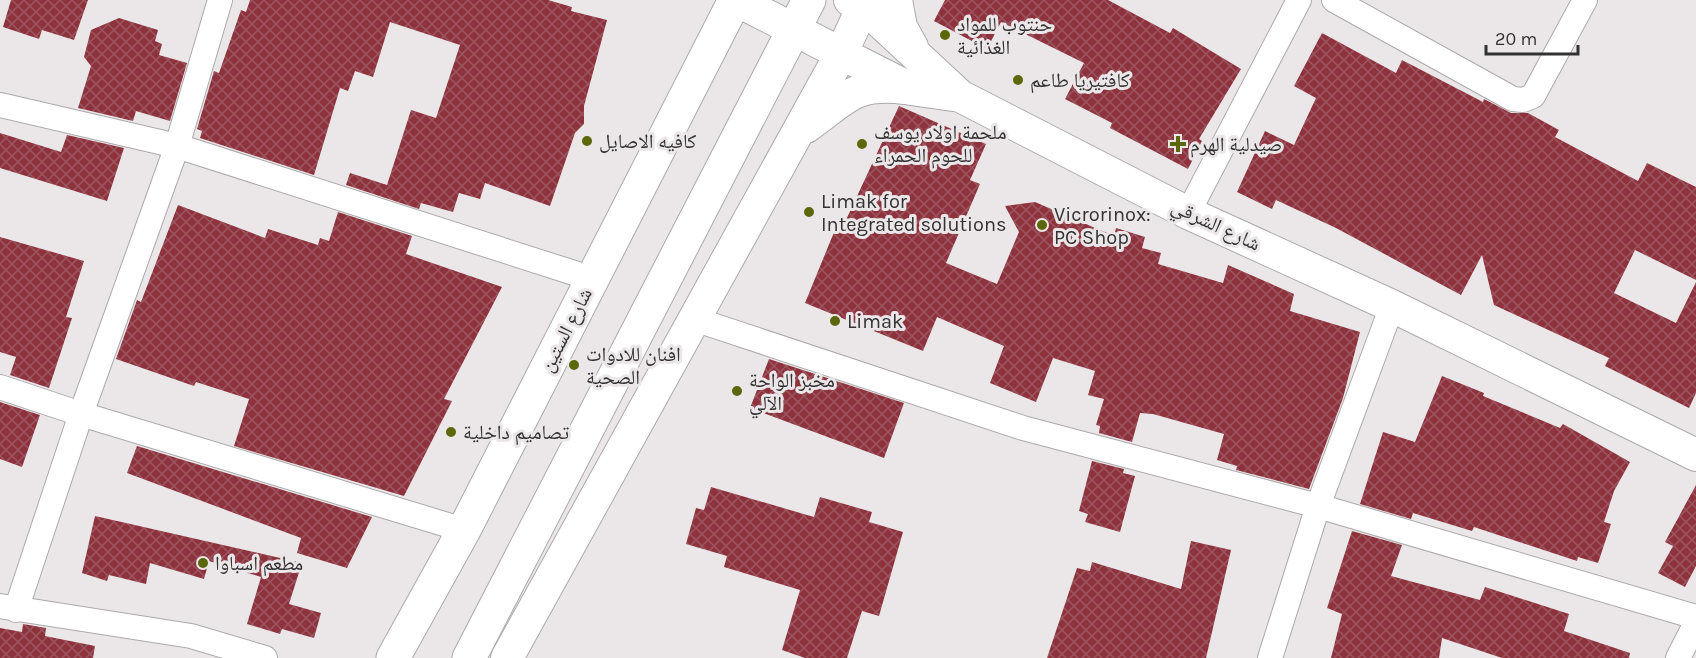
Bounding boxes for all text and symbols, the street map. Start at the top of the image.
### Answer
place label: حنتوب للمواد الغذائية [957,13,1052,59]
scale bar [1486,18,1578,56]
marker: حنتوب للمواد الغذائية [938,28,952,42]
text: 20 m [1495,28,1537,50]
place label: كافتيريا طاعم [1030,69,1130,94]
marker: كافتيريا طاعم [1011,73,1025,87]
place label: ملحمة اولاد يوسف للحوم الحمراء [874,121,1007,169]
place label: كافيه الاصايل [599,130,696,153]
place label: صيدلية الهرم [1190,133,1282,158]
marker: كافيه الاصايل [580,134,594,148]
marker: ملحمة اولاد يوسف للحوم الحمراء [855,137,869,151]
marker: صيدلية الهرم [1171,137,1185,151]
place label: Limak for Integrated solutions [821,190,1007,236]
street label: شارع الشرقي [1166,194,1264,259]
place label: Vicrorinox: PC Shop [1054,203,1151,249]
marker: Limak for Integrated solutions [802,205,816,219]
marker: Vicrorinox: PC Shop [1035,218,1049,232]
street label: شارع الستين [535,284,598,376]
place label: Limak [847,310,903,333]
marker: Limak [828,314,842,328]
place label: افنان للادوات الصحية [586,343,681,389]
marker: افنان للادوات الصحية [567,358,581,372]
place label: مخبز الواحة الآلي [749,369,835,419]
marker: مخبز الواحة الآلي [730,384,744,398]
place label: تصاميم داخلية [463,421,569,446]
marker: تصاميم داخلية [444,425,458,439]
place label: مطعم اسباوا [215,552,303,577]
marker: مطعم اسباوا [196,556,210,570]

